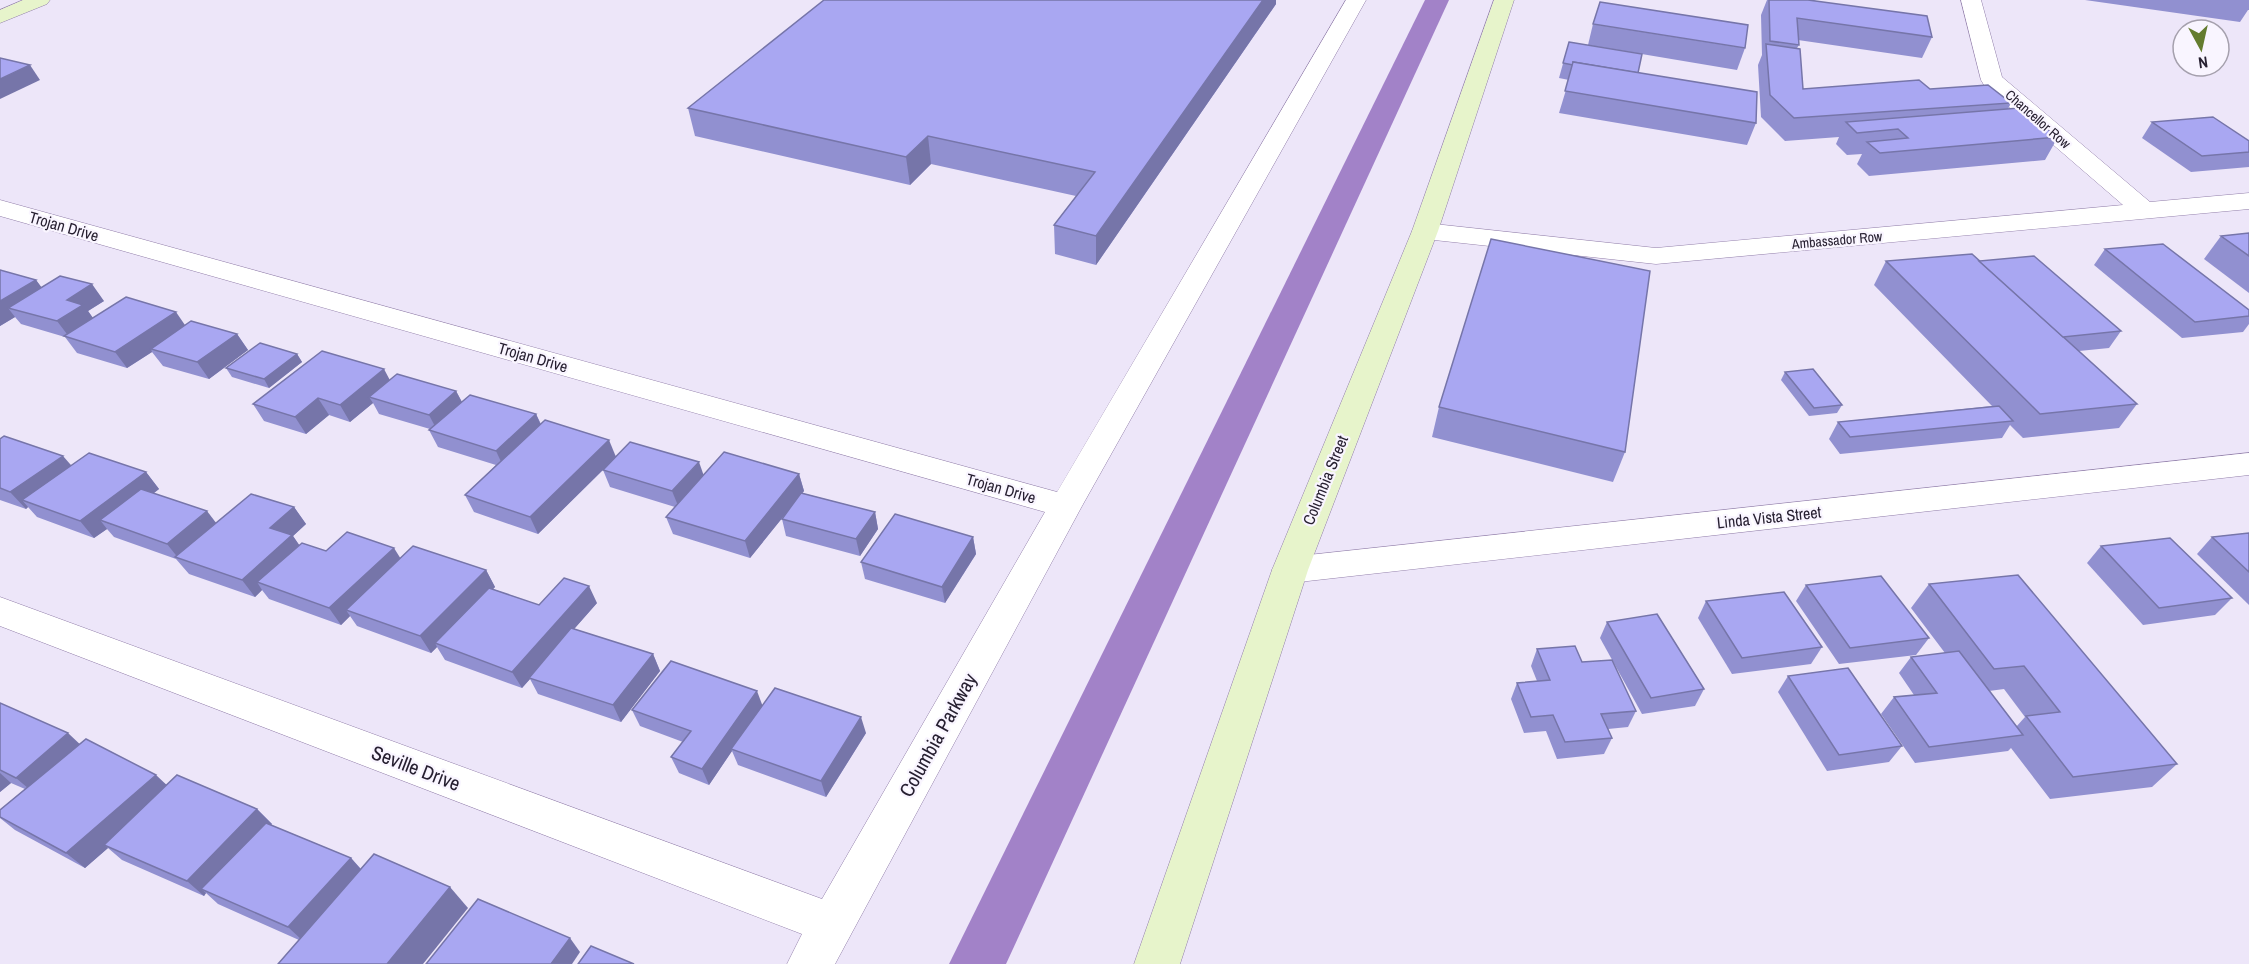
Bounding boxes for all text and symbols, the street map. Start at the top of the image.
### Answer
north arrow [2171,18,2231,78]
text: N [2197,51,2209,74]
street label: Chancellor Row [2002,86,2075,153]
street label: Trojan Drive [27,206,101,246]
street label: Ambassador Row [1790,227,1884,253]
street label: Trojan Drive [496,337,570,377]
street label: Columbia Street [1297,432,1353,528]
street label: Trojan Drive [964,468,1038,508]
street label: Linda Vista Street [1716,501,1823,533]
street label: Columbia Parkway [892,667,983,801]
street label: Seville Drive [368,738,464,797]

